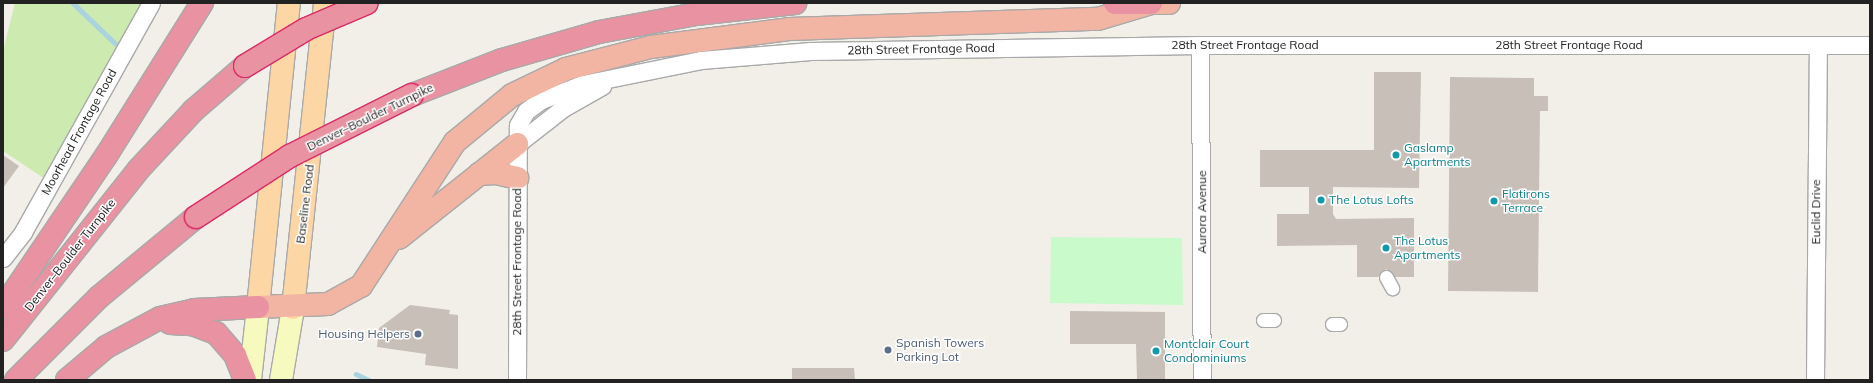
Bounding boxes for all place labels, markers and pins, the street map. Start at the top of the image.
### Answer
place label: Gaslamp Apartments [1404,141,1470,169]
marker: Gaslamp Apartments [1391,150,1401,160]
place label: Flatirons Terrace [1502,187,1550,215]
place label: The Lotus Lofts [1329,193,1414,207]
marker: The Lotus Lofts [1316,195,1326,205]
marker: Flatirons Terrace [1489,196,1499,206]
place label: The Lotus Apartments [1394,234,1460,262]
marker: The Lotus Apartments [1381,243,1391,253]
place label: Housing Helpers [318,327,410,341]
marker: Housing Helpers [413,329,423,339]
place label: Spanish Towers Parking Lot [896,336,984,364]
place label: Montclair Court Condominiums [1164,337,1249,365]
marker: Spanish Towers Parking Lot [883,345,893,355]
marker: Montclair Court Condominiums [1151,346,1161,356]

